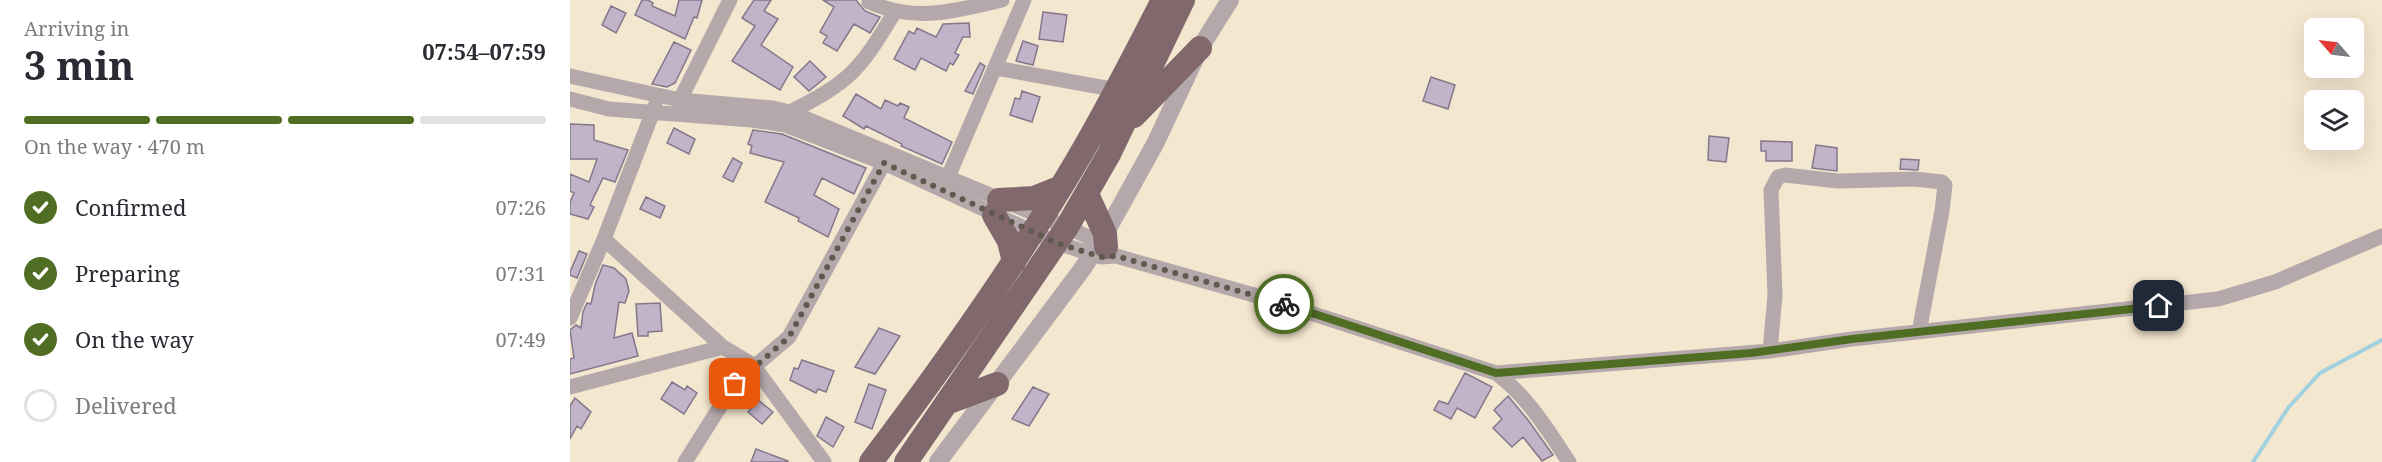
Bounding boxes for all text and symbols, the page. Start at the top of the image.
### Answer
text: Arriving in [24,15,129,42]
north arrow [2304,18,2364,78]
map controls [2304,18,2364,150]
text: 07:54–07:59 [422,36,546,66]
text: 3 min [24,38,134,91]
button: layers [2304,90,2364,150]
text: On the way · 470 m [24,133,205,160]
icon: check [24,191,57,224]
text: Confirmed [75,192,186,222]
text: 07:26 [496,194,546,221]
icon: check [24,257,57,290]
text: Preparing [75,258,180,288]
text: 07:31 [496,260,546,287]
courier [1254,274,1314,334]
pin [2133,280,2184,331]
icon: bike [1268,288,1301,321]
icon: home [2142,289,2175,322]
icon: check [24,323,57,356]
text: On the way [75,324,194,354]
text: 07:49 [496,326,546,353]
pin [709,358,760,409]
icon: bag [718,367,751,400]
text: Delivered [75,390,177,420]

